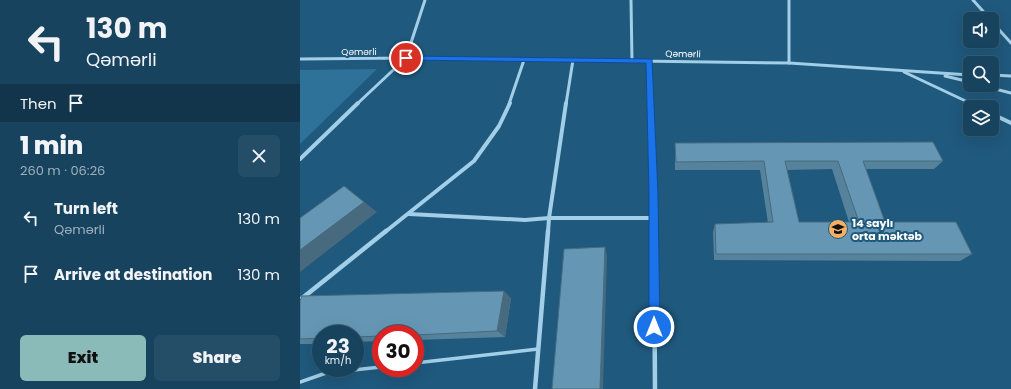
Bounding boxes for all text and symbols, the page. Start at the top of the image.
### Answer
text: 130 m [86,9,167,48]
map controls [963,12,999,136]
button: sound [963,12,999,48]
icon: left [20,16,72,68]
pin [389,41,423,75]
street label: Qəmərli [341,46,377,58]
text: Qəmərli [86,47,157,72]
icon: arrive [395,47,417,69]
street label: Qəmərli [665,48,701,60]
button: search [963,56,999,92]
icon: arrive [65,92,87,114]
text: Then [20,93,57,114]
button: layers [963,100,999,136]
text: 1 min [20,129,83,162]
button: close [238,135,280,177]
text: 260 m · 06:26 [20,161,105,180]
text: Turn left [54,198,118,219]
icon: left [20,207,42,229]
text: 130 m [237,208,280,229]
place label: 14 saylı orta məktəb [852,215,922,244]
school or university icon: 14 saylı orta məktəb [827,218,849,240]
text: Qəmərli [54,220,105,239]
icon: arrive [20,263,42,285]
text: Arrive at destination [54,264,212,285]
text: 130 m [237,264,280,285]
position arrow [633,306,675,348]
speed limit sign: 30 [372,325,424,377]
text: 23 [326,332,350,360]
button: Exit [20,335,146,381]
button: Share [154,335,280,381]
text: km/h [325,353,351,368]

